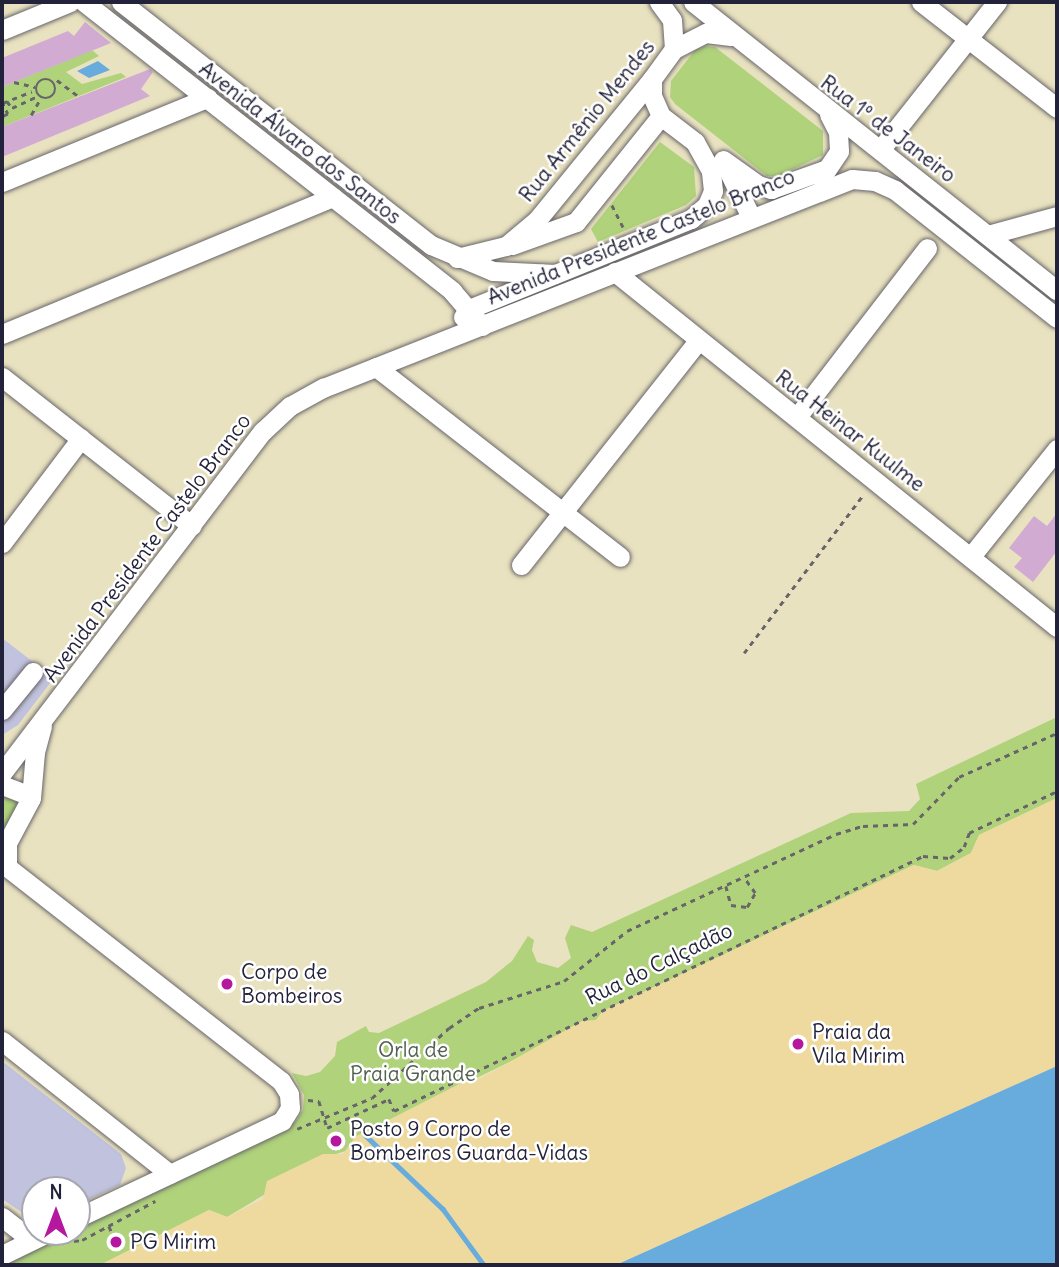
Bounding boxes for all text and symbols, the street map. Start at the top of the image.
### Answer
street label: Rua Armênio Mendes [514,35,660,207]
street label: Avenida Álvaro dos Santos [194,56,406,230]
street label: Rua 1º de Janeiro [815,70,961,188]
street label: Avenida Presidente Castelo Branco [484,164,798,310]
street label: Rua Heinar Kuulme [770,365,930,497]
street label: Avenida Presidente Castelo Branco [38,409,256,687]
street label: Rua do Calçadão [581,918,737,1010]
place label: Corpo de Bombeiros [241,959,342,1009]
marker: Corpo de Bombeiros [219,976,235,992]
place label: Praia da Vila Mirim [812,1019,905,1069]
marker: Praia da Vila Mirim [790,1036,806,1052]
park label: Orla de Praia Grande [350,1037,476,1087]
place label: Posto 9 Corpo de Bombeiros Guarda-Vidas [350,1116,588,1166]
marker: Posto 9 Corpo de Bombeiros Guarda-Vidas [328,1133,344,1149]
north arrow [21,1176,91,1246]
text: N [49,1180,63,1204]
place label: PG Mirim [130,1229,216,1255]
marker: PG Mirim [108,1234,124,1250]

